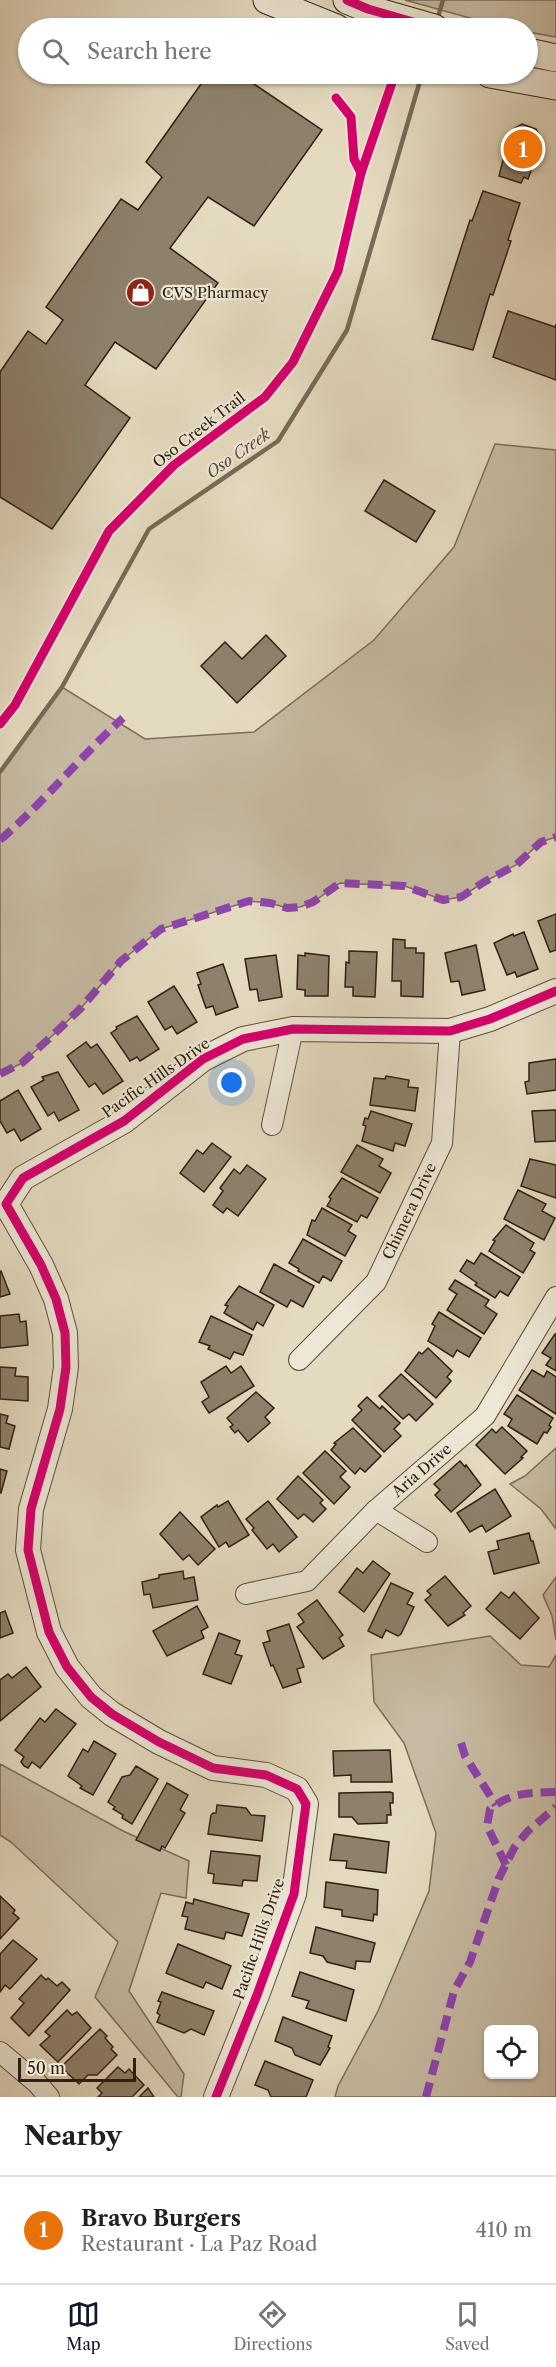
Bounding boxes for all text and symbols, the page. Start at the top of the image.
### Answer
search box [18,18,538,84]
icon: search [39,35,72,68]
text: Search here [87,38,212,65]
pin: 1 [504,126,542,172]
shop icon: CVS Pharmacy [125,277,157,309]
place label: CVS Pharmacy [162,283,269,302]
street label: Oso Creek Trail [149,388,249,472]
water label: Oso Creek [202,424,274,482]
street label: Pacific Hills Drive [98,1033,213,1122]
your location [217,1068,246,1097]
street label: Chimera Drive [378,1160,440,1262]
street label: Aria Drive [387,1439,455,1502]
street label: Pacific Hills Drive [229,1876,288,2002]
map controls [484,2025,538,2079]
button: locate [484,2025,538,2079]
scale bar [18,2055,136,2082]
text: 50 m [27,2058,65,2078]
text: Nearby [24,2120,122,2152]
text: Bravo Burgers [81,2205,241,2232]
text: 1 [39,2218,48,2242]
text: 410 m [475,2218,532,2242]
text: Restaurant · La Paz Road [81,2232,317,2256]
tab: Map [66,2298,101,2354]
tab: Directions [233,2298,312,2354]
tab: Saved [445,2298,490,2354]

